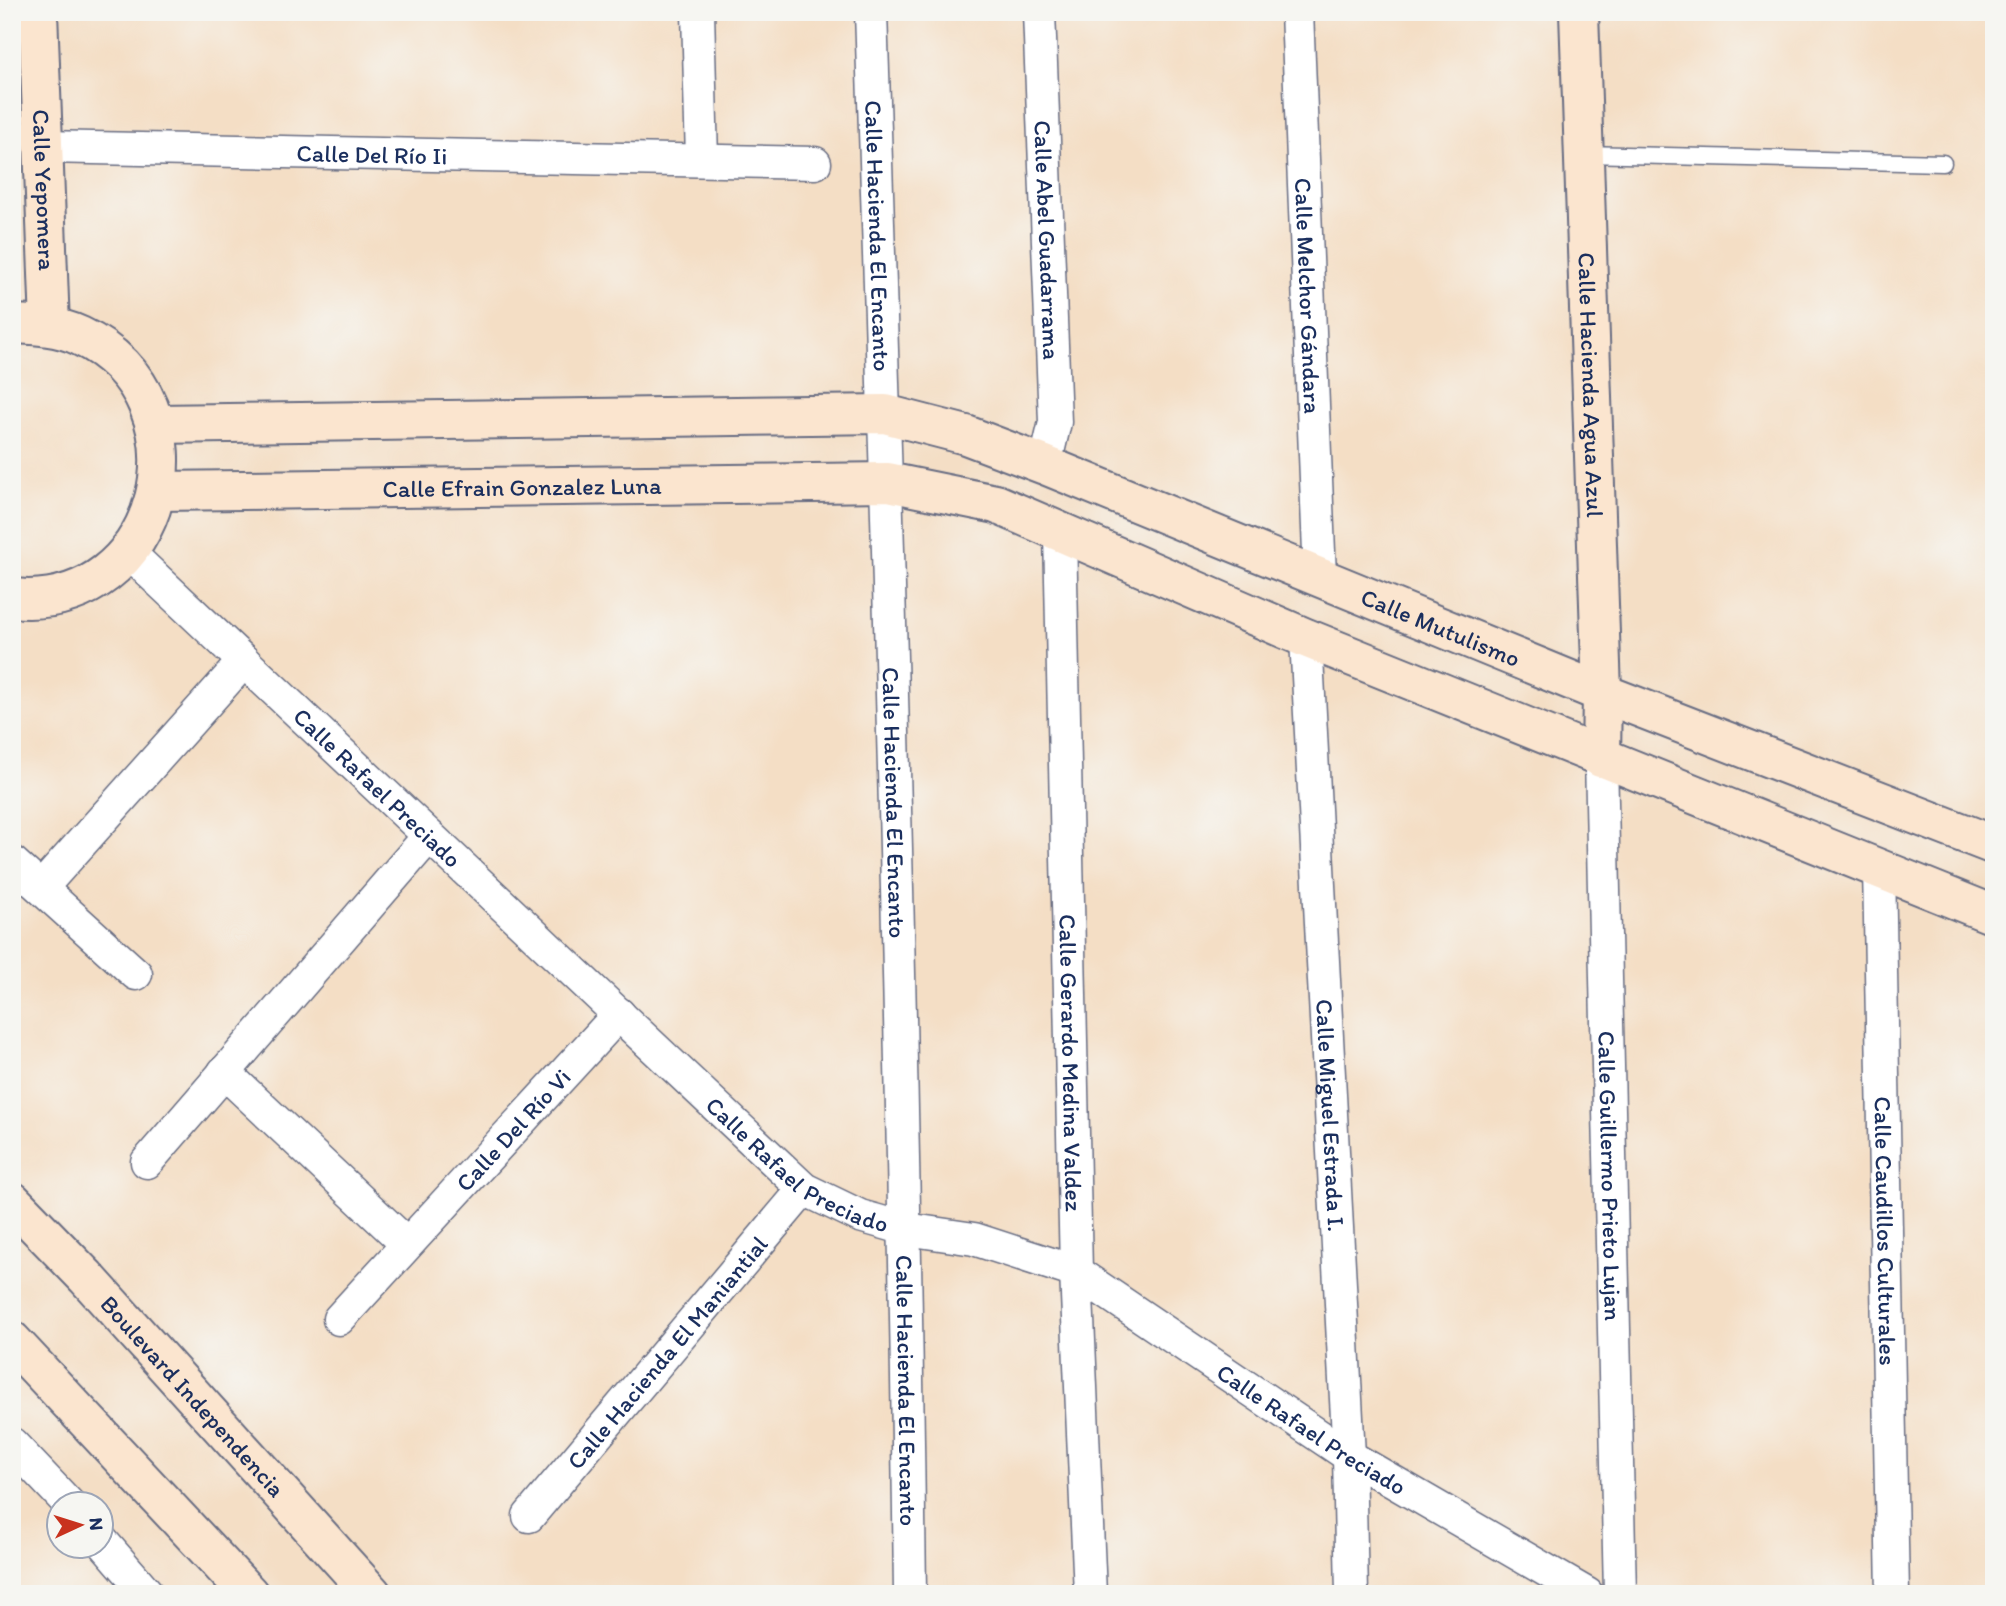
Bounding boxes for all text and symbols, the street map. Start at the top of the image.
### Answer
street label: Calle Hacienda El Encanto [859,100,897,372]
street label: Calle Yepomera [27,109,62,272]
street label: Calle Abel Guadarrama [1029,119,1067,360]
street label: Calle Del Río Ii [296,138,448,170]
street label: Calle Melchor Gándara [1289,177,1328,415]
street label: Calle Hacienda Agua Azul [1573,252,1611,518]
street label: Calle Efrain Gonzalez Luna [382,470,662,503]
street label: Calle Mutulismo [1357,582,1525,673]
street label: Calle Hacienda El Encanto [877,667,913,939]
street label: Calle Rafael Preciado [288,701,468,873]
street label: Calle Gerardo Medina Valdez [1054,914,1089,1212]
street label: Calle Miguel Estrada I. [1310,998,1352,1232]
street label: Calle Guillermo Prieto Lujan [1593,1030,1628,1322]
street label: Calle Del Río Vi [449,1062,576,1197]
street label: Calle Rafael Preciado [700,1090,892,1238]
street label: Calle Caudillos Culturales [1869,1096,1903,1366]
street label: Calle Hacienda El Maniantial [560,1229,773,1475]
street label: Calle Hacienda El Encanto [890,1255,924,1526]
street label: Boulevard Independencia [95,1289,292,1503]
street label: Calle Rafael Preciado [1212,1357,1412,1501]
north arrow [46,1490,116,1560]
text: N [85,1517,108,1531]

